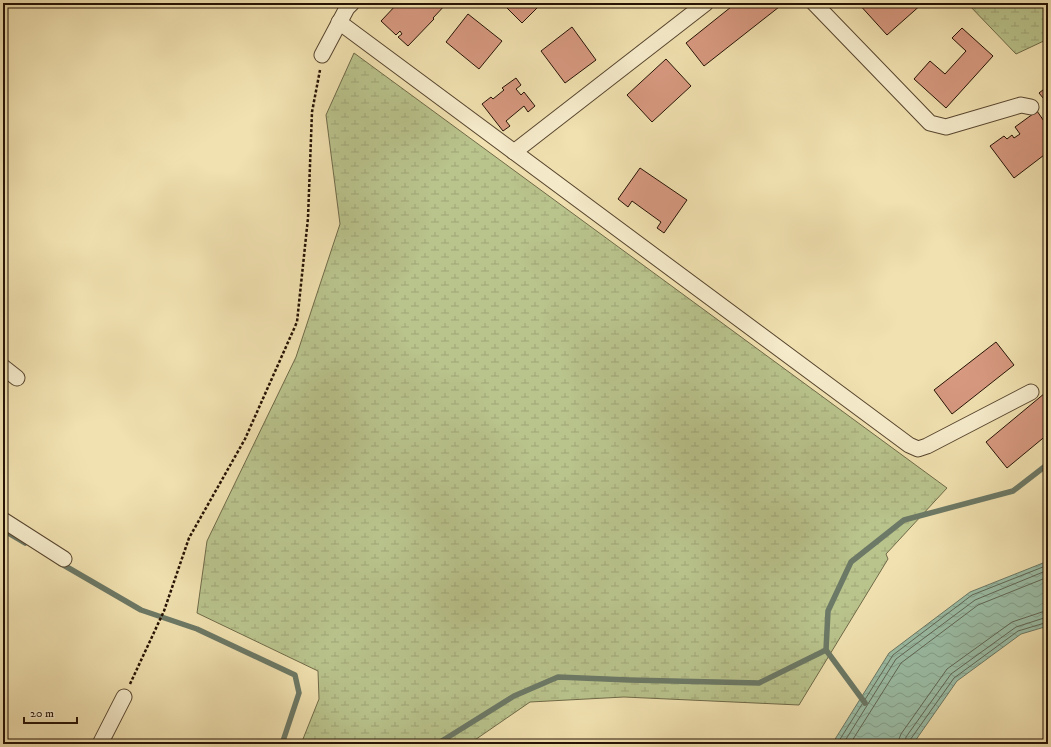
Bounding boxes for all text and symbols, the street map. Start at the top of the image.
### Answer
scale bar [24,699,77,725]
text: 20 m [30,706,54,721]

